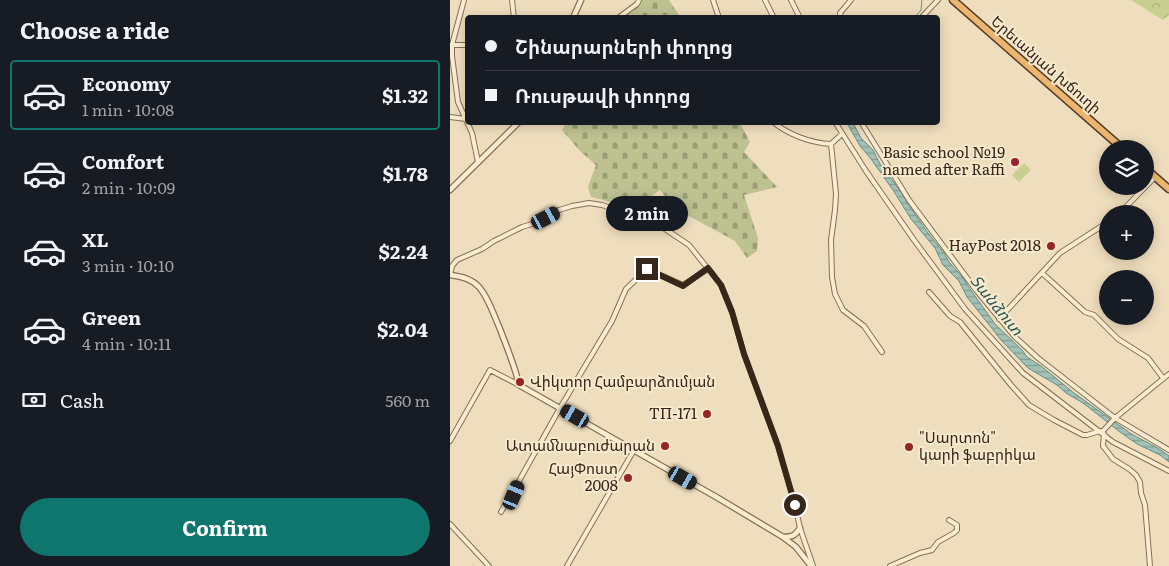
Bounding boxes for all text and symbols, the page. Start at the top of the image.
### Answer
street label: Երեւանյան խճուղի [987,9,1107,118]
text: Choose a ride [20,13,169,46]
text: Շինարարների փողոց [515,32,733,60]
text: Economy [82,69,171,97]
icon: car [22,73,67,118]
text: $1.32 [382,81,428,109]
text: Ռուսթավի փողոց [515,81,691,109]
text: 1 min · 10:08 [82,97,174,121]
place label: Basic school №19 named after Raffi [882,140,1005,180]
map controls [1099,140,1154,325]
button: layers [1099,140,1154,195]
text: Comfort [82,147,164,175]
icon: car [22,151,67,196]
marker: Basic school №19 named after Raffi [1009,156,1021,168]
text: $1.78 [383,159,428,187]
text: 2 min · 10:09 [82,175,175,199]
callout: 2 min [606,196,688,232]
text: 2 min [625,201,669,225]
car [529,204,562,232]
button: + [1099,205,1154,260]
text: XL [82,225,109,253]
icon: car [22,229,67,274]
place label: HayPost 2018 [949,233,1041,256]
text: $2.24 [379,237,428,265]
marker: HayPost 2018 [1045,240,1057,252]
text: 3 min · 10:10 [82,253,174,277]
route end [636,258,658,280]
water label: Տանձուտ [966,269,1031,341]
button: − [1099,270,1154,325]
text: Green [82,303,141,331]
icon: car [22,307,67,352]
text: $2.04 [377,315,428,343]
text: 4 min · 10:11 [82,331,171,355]
place label: Վիկտոր Համբարձումյան [530,369,715,392]
marker: Վիկտոր Համբարձումյան [514,376,526,388]
icon: cash [20,386,48,414]
text: Cash [60,386,104,414]
text: 560 m [385,388,430,412]
place label: ТП-171 [649,401,697,424]
car [558,402,591,430]
marker: ТП-171 [701,408,713,420]
place label: "Սարտոն" կարի ֆաբրիկա [919,425,1036,465]
place label: Ատամնաբուժարան [506,433,655,456]
marker: Ատամնաբուժարան [659,440,671,452]
marker: "Սարտոն" կարի ֆաբրիկա [903,441,915,453]
place label: ՀայՓոստ 2008 [549,456,618,496]
car [666,464,699,492]
marker: ՀայՓոստ 2008 [622,472,634,484]
car [501,478,526,512]
route start [784,494,806,516]
button: Confirm [20,498,430,556]

